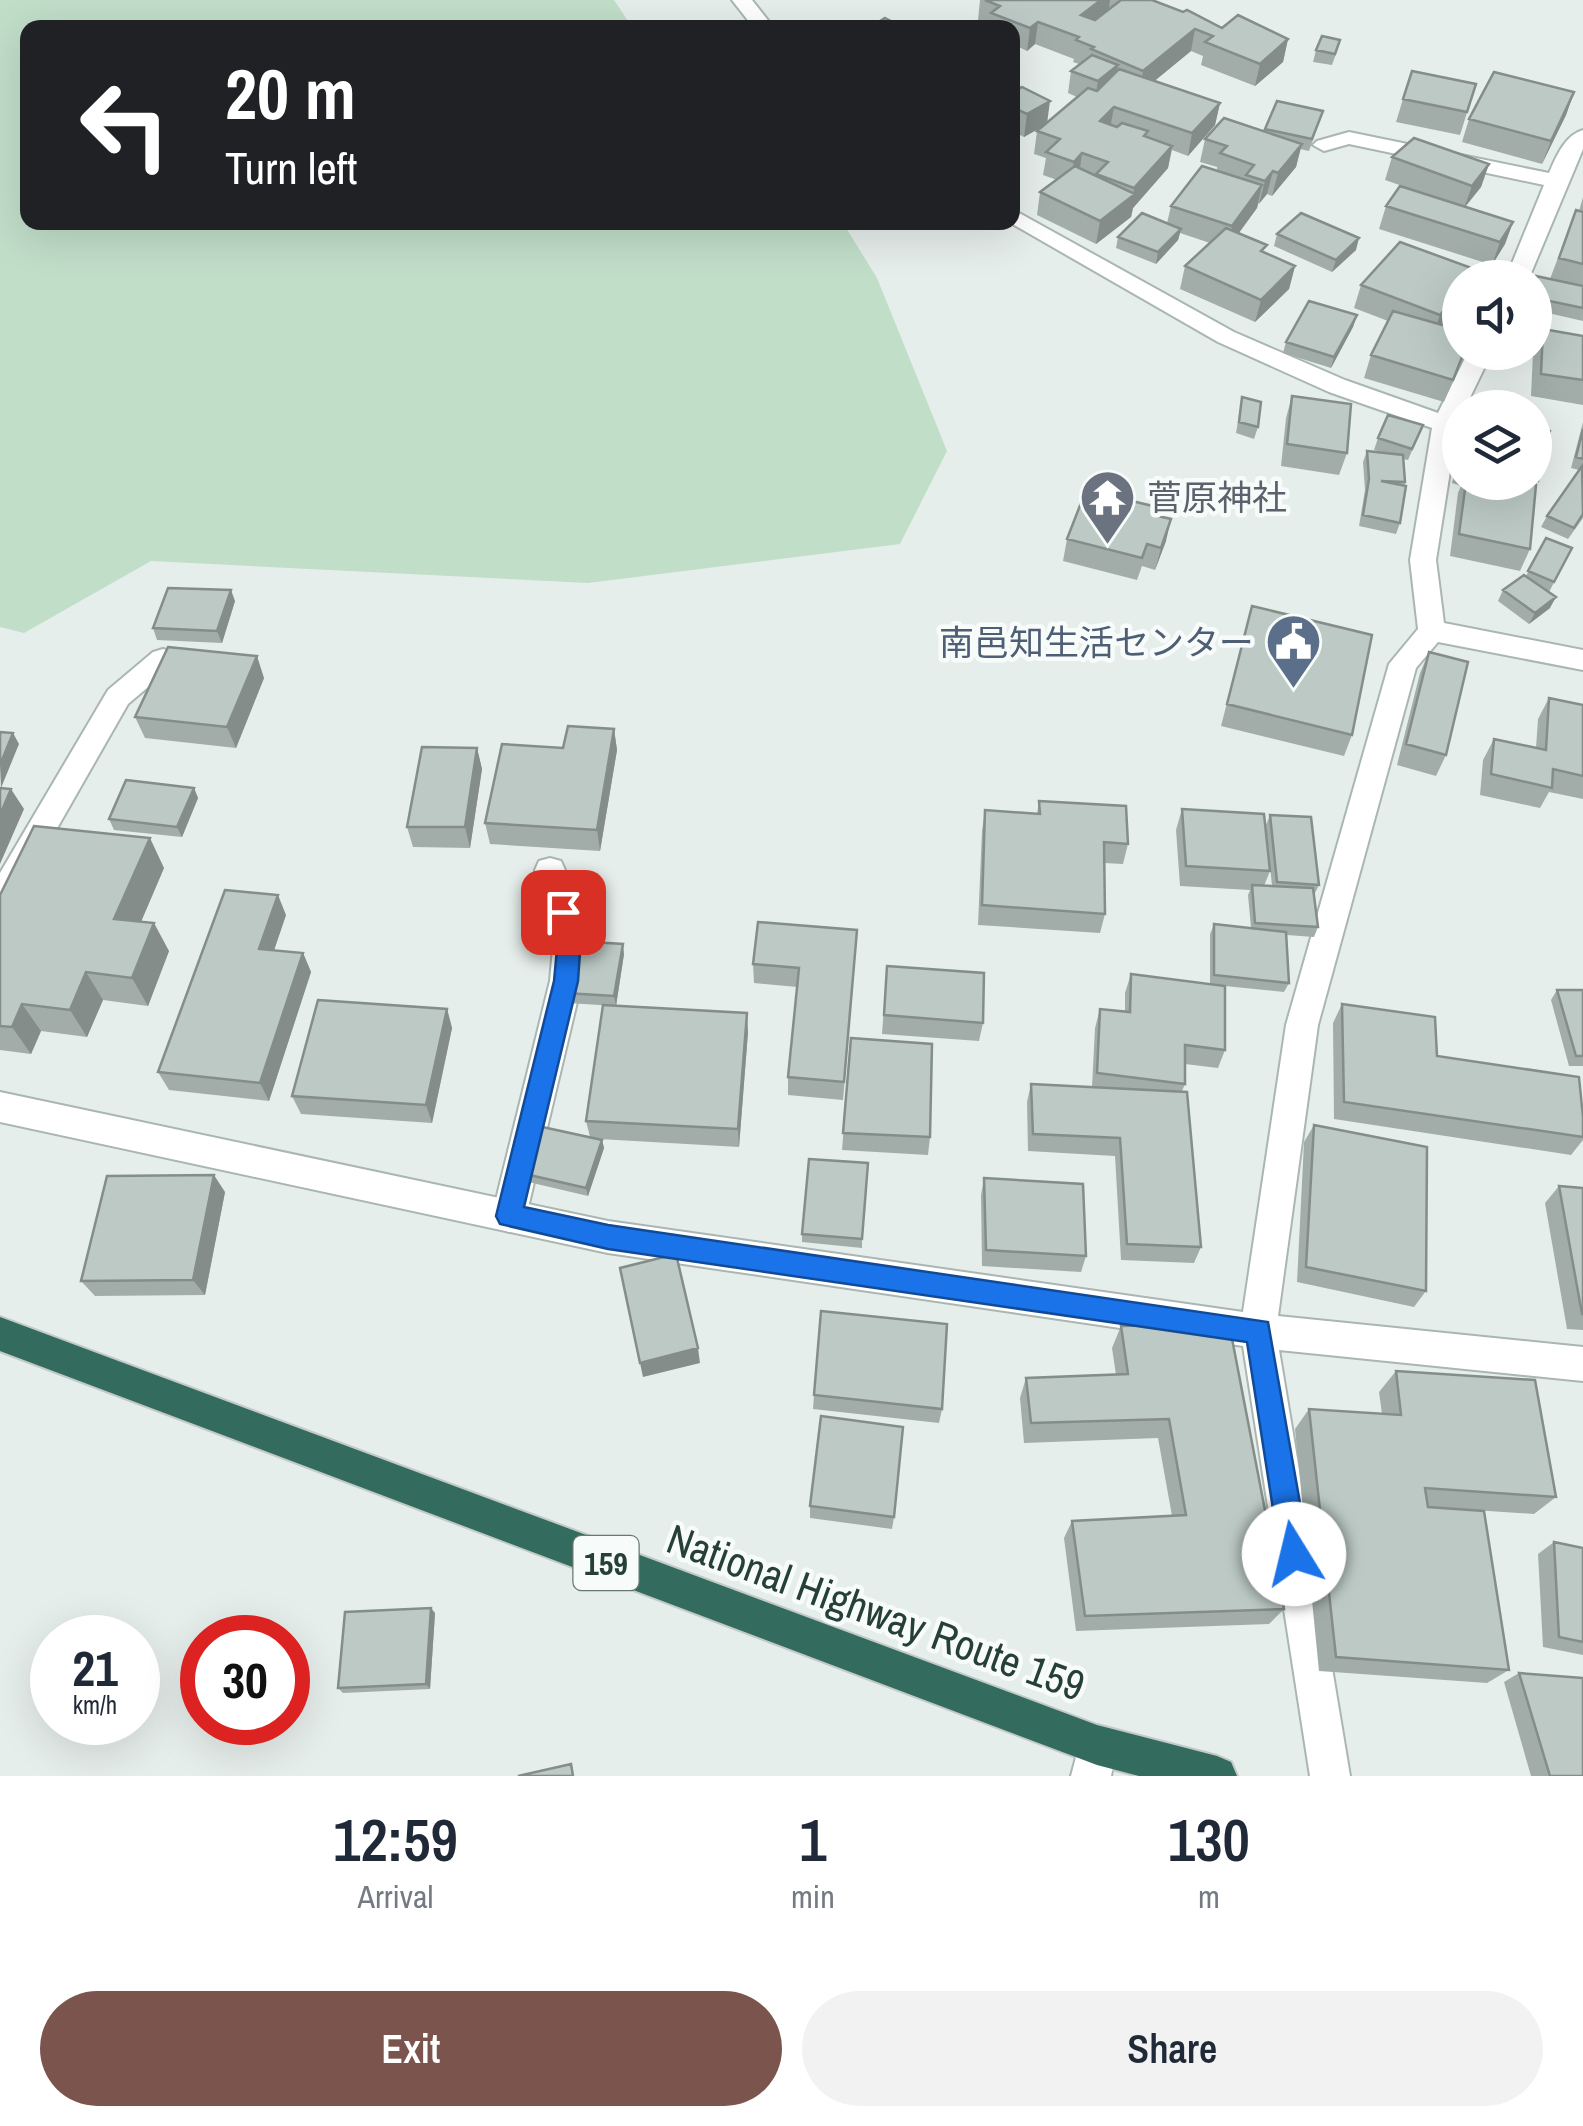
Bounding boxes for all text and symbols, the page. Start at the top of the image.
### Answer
text: 20 m [225,47,356,141]
icon: left [60,60,190,190]
text: Turn left [225,137,357,198]
map controls [1442,260,1552,500]
button: sound [1442,260,1552,370]
button: layers [1442,390,1552,500]
temple icon: 菅原神社 [1078,467,1138,546]
place label: 菅原神社 [1147,474,1287,521]
public building icon: 南邑知生活センター [1263,612,1323,691]
place label: 南邑知生活センター [939,619,1254,666]
pin [521,870,606,955]
icon: arrive [536,885,591,940]
position arrow [1242,1502,1346,1606]
street label: National Highway Route 159 [660,1510,1092,1714]
road number: 159 [574,1536,638,1590]
speed limit sign: 30 [180,1615,310,1745]
text: 21 [72,1634,118,1702]
text: km/h [73,1688,117,1722]
text: 12:59 [333,1799,458,1880]
text: 1 [799,1799,827,1880]
text: 130 [1168,1799,1250,1880]
text: Arrival [358,1875,433,1918]
text: min [791,1875,835,1918]
text: m [1198,1875,1220,1918]
button: Exit [40,1991,782,2106]
button: Share [802,1991,1543,2106]

